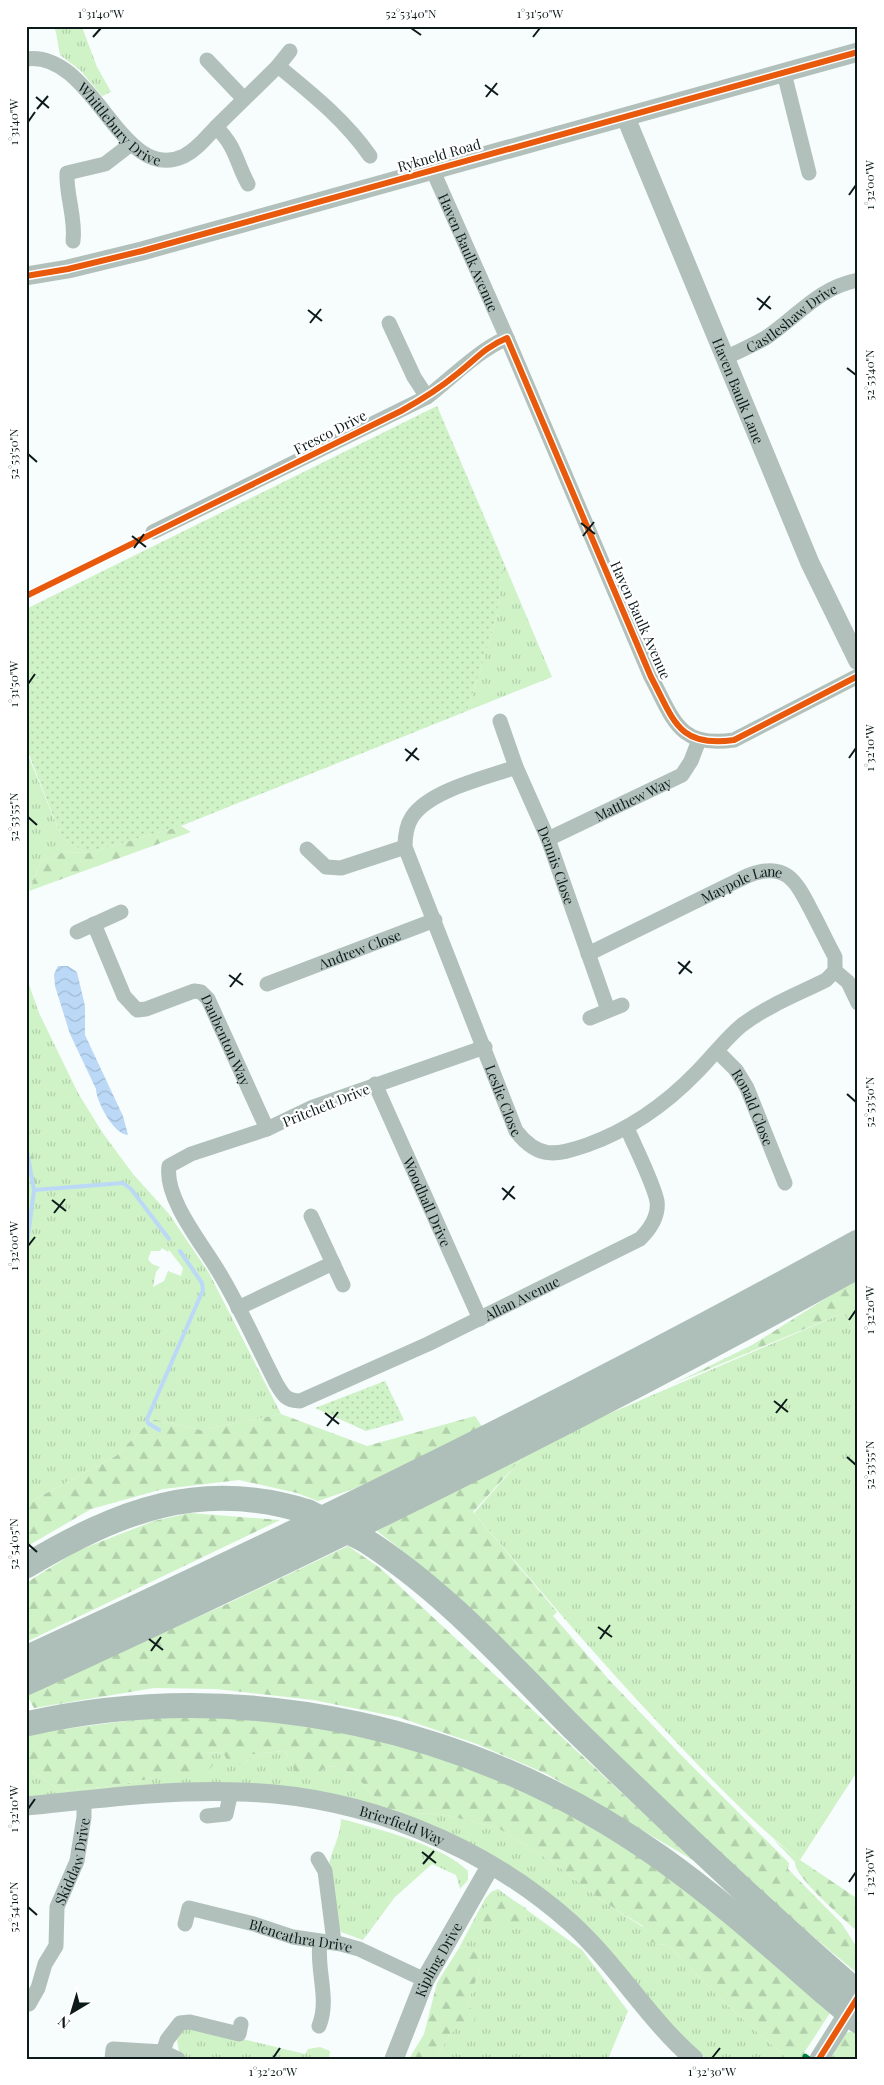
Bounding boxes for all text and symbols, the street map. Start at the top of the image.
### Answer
text: 1°31'40"W [78,5,124,21]
text: 52°53'40"N [385,5,437,21]
text: 1°31'50"W [517,5,563,21]
street label: Whittlebury Drive [73,77,163,169]
text: 1°31'40"W [5,99,21,145]
street label: Rykneld Road [395,134,483,176]
text: 1°32'00"W [861,160,877,210]
street label: Haven Baulk Avenue [434,190,504,315]
street label: Castleshaw Drive [742,278,840,356]
street label: Haven Baulk Lane [708,335,769,446]
text: 52°53'40"N [861,349,877,401]
street label: Fresco Drive [290,405,370,459]
text: 52°53'50"N [5,428,21,480]
street label: Haven Baulk Avenue [606,558,676,682]
text: 1°31'50"W [5,661,21,707]
text: 1°32'10"W [861,724,877,772]
street label: Matthew Way [591,772,674,825]
text: 52°53'55"N [5,792,21,841]
street label: Dennis Close [534,823,580,907]
street label: Maypole Lane [697,861,785,907]
street label: Andrew Close [315,924,403,973]
street label: Daubenton Way [197,991,255,1088]
street label: Leslie Close [481,1062,526,1140]
street label: Ronald Close [728,1065,779,1148]
text: 52°53'50"N [861,1076,877,1128]
street label: Pritchett Drive [280,1079,372,1131]
street label: Woodhall Drive [399,1153,456,1250]
text: 1°32'00"W [5,1221,21,1271]
street label: Allan Avenue [480,1271,562,1325]
text: 1°32'20"W [861,1286,877,1334]
text: 52°53'55"N [861,1440,877,1489]
text: 52°54'05"N [5,1518,21,1570]
text: 1°32'10"W [5,1785,21,1833]
street label: Brierfield Way [358,1801,448,1849]
street label: Skiddaw Drive [50,1816,93,1908]
text: 1°32'30"W [861,1848,877,1896]
text: 52°54'10"N [5,1881,21,1932]
street label: Blencathra Drive [248,1914,355,1956]
street label: Kipling Drive [410,1918,466,2000]
north arrow [48,1988,98,2038]
text: N [54,2012,74,2033]
text: 1°32'20"W [249,2063,297,2079]
text: 1°32'30"W [688,2063,736,2079]

